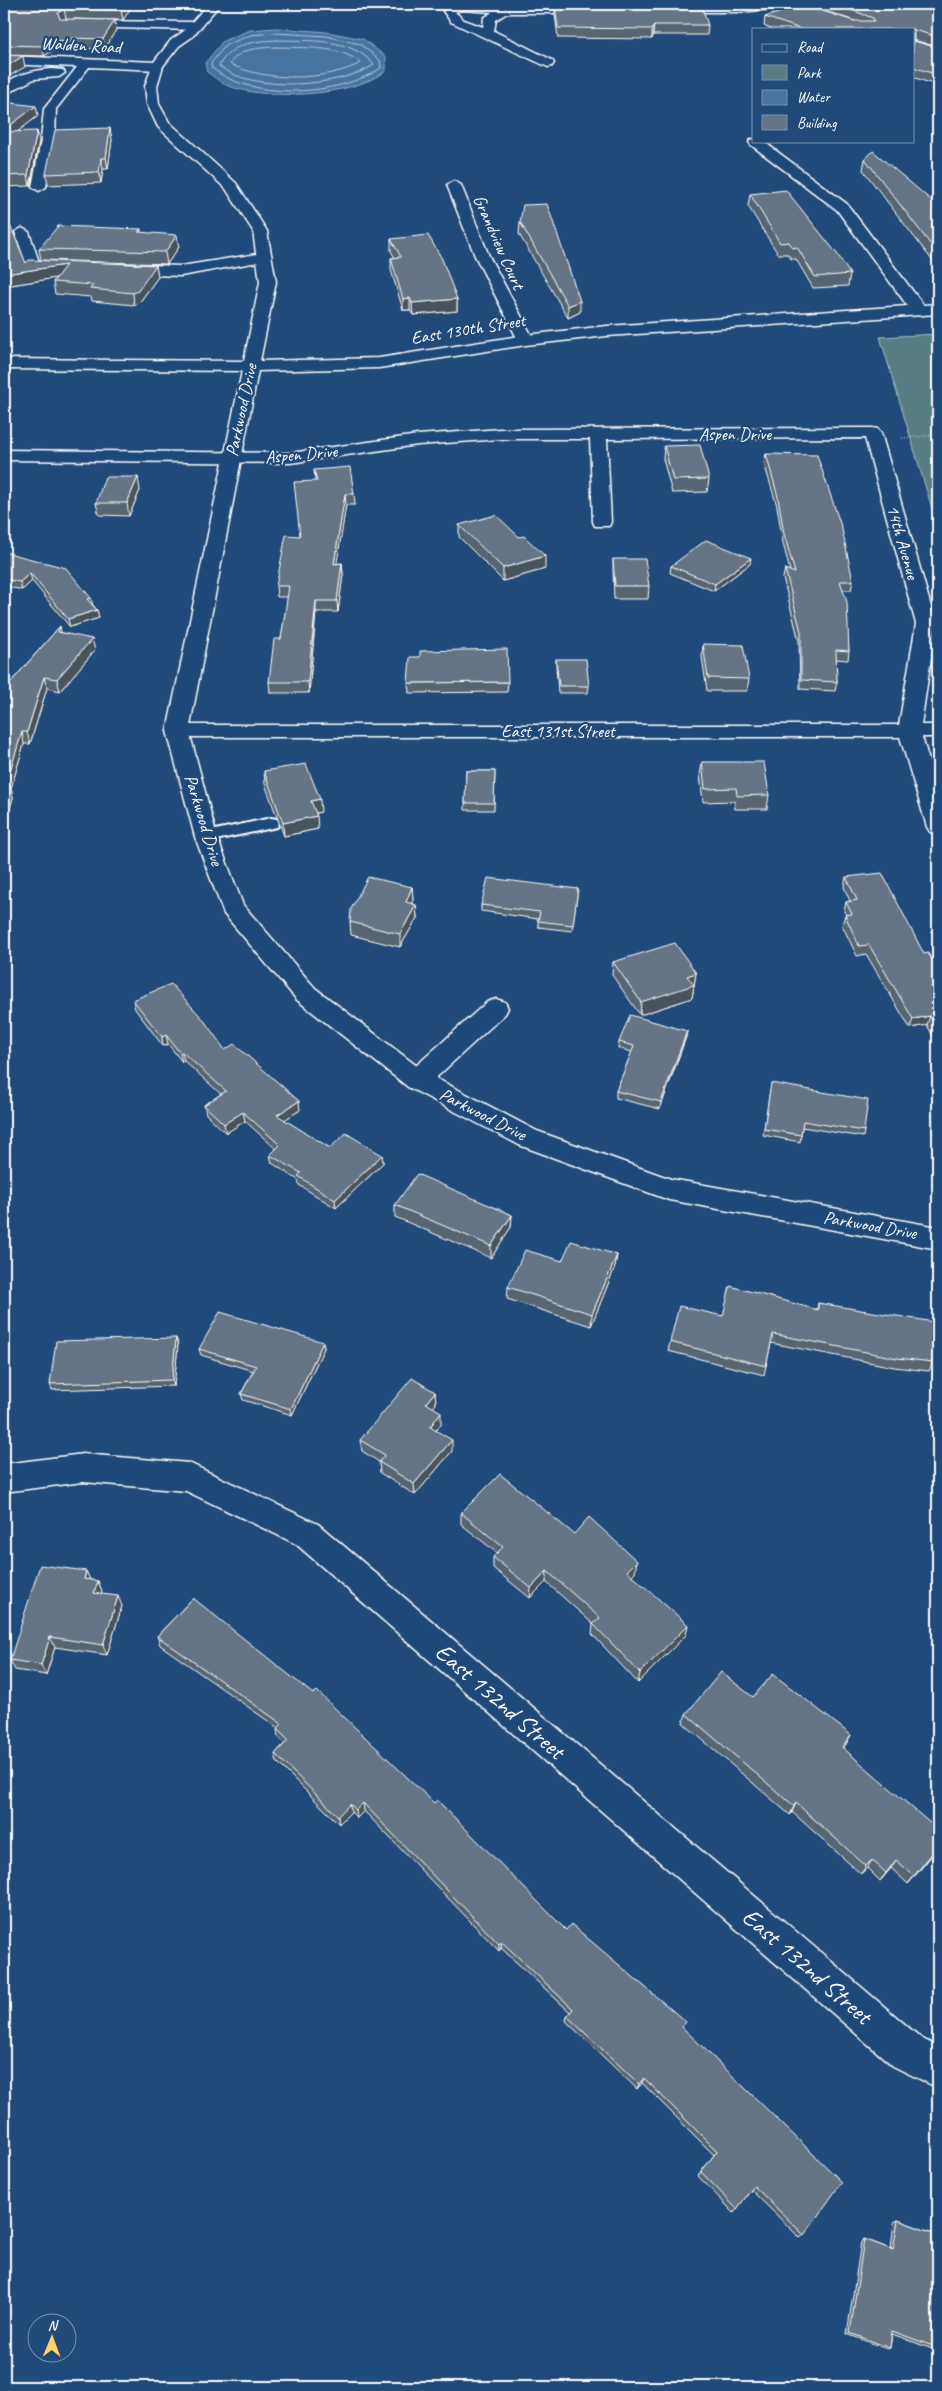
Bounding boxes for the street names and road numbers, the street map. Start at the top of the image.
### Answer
street label: Walden Road [40,32,124,58]
street label: Grandview Court [468,191,530,294]
street label: East 130th Street [409,309,529,349]
street label: Parkwood Drive [220,361,262,458]
street label: Aspen Drive [699,423,772,445]
street label: Aspen Drive [264,440,339,468]
street label: 14th Avenue [882,502,924,583]
street label: East 131st Street [501,720,617,742]
street label: Parkwood Drive [180,772,229,869]
street label: Parkwood Drive [436,1083,531,1146]
street label: Parkwood Drive [822,1206,919,1244]
street label: East 132nd Street [428,1636,574,1768]
street label: East 132nd Street [735,1901,881,2033]

